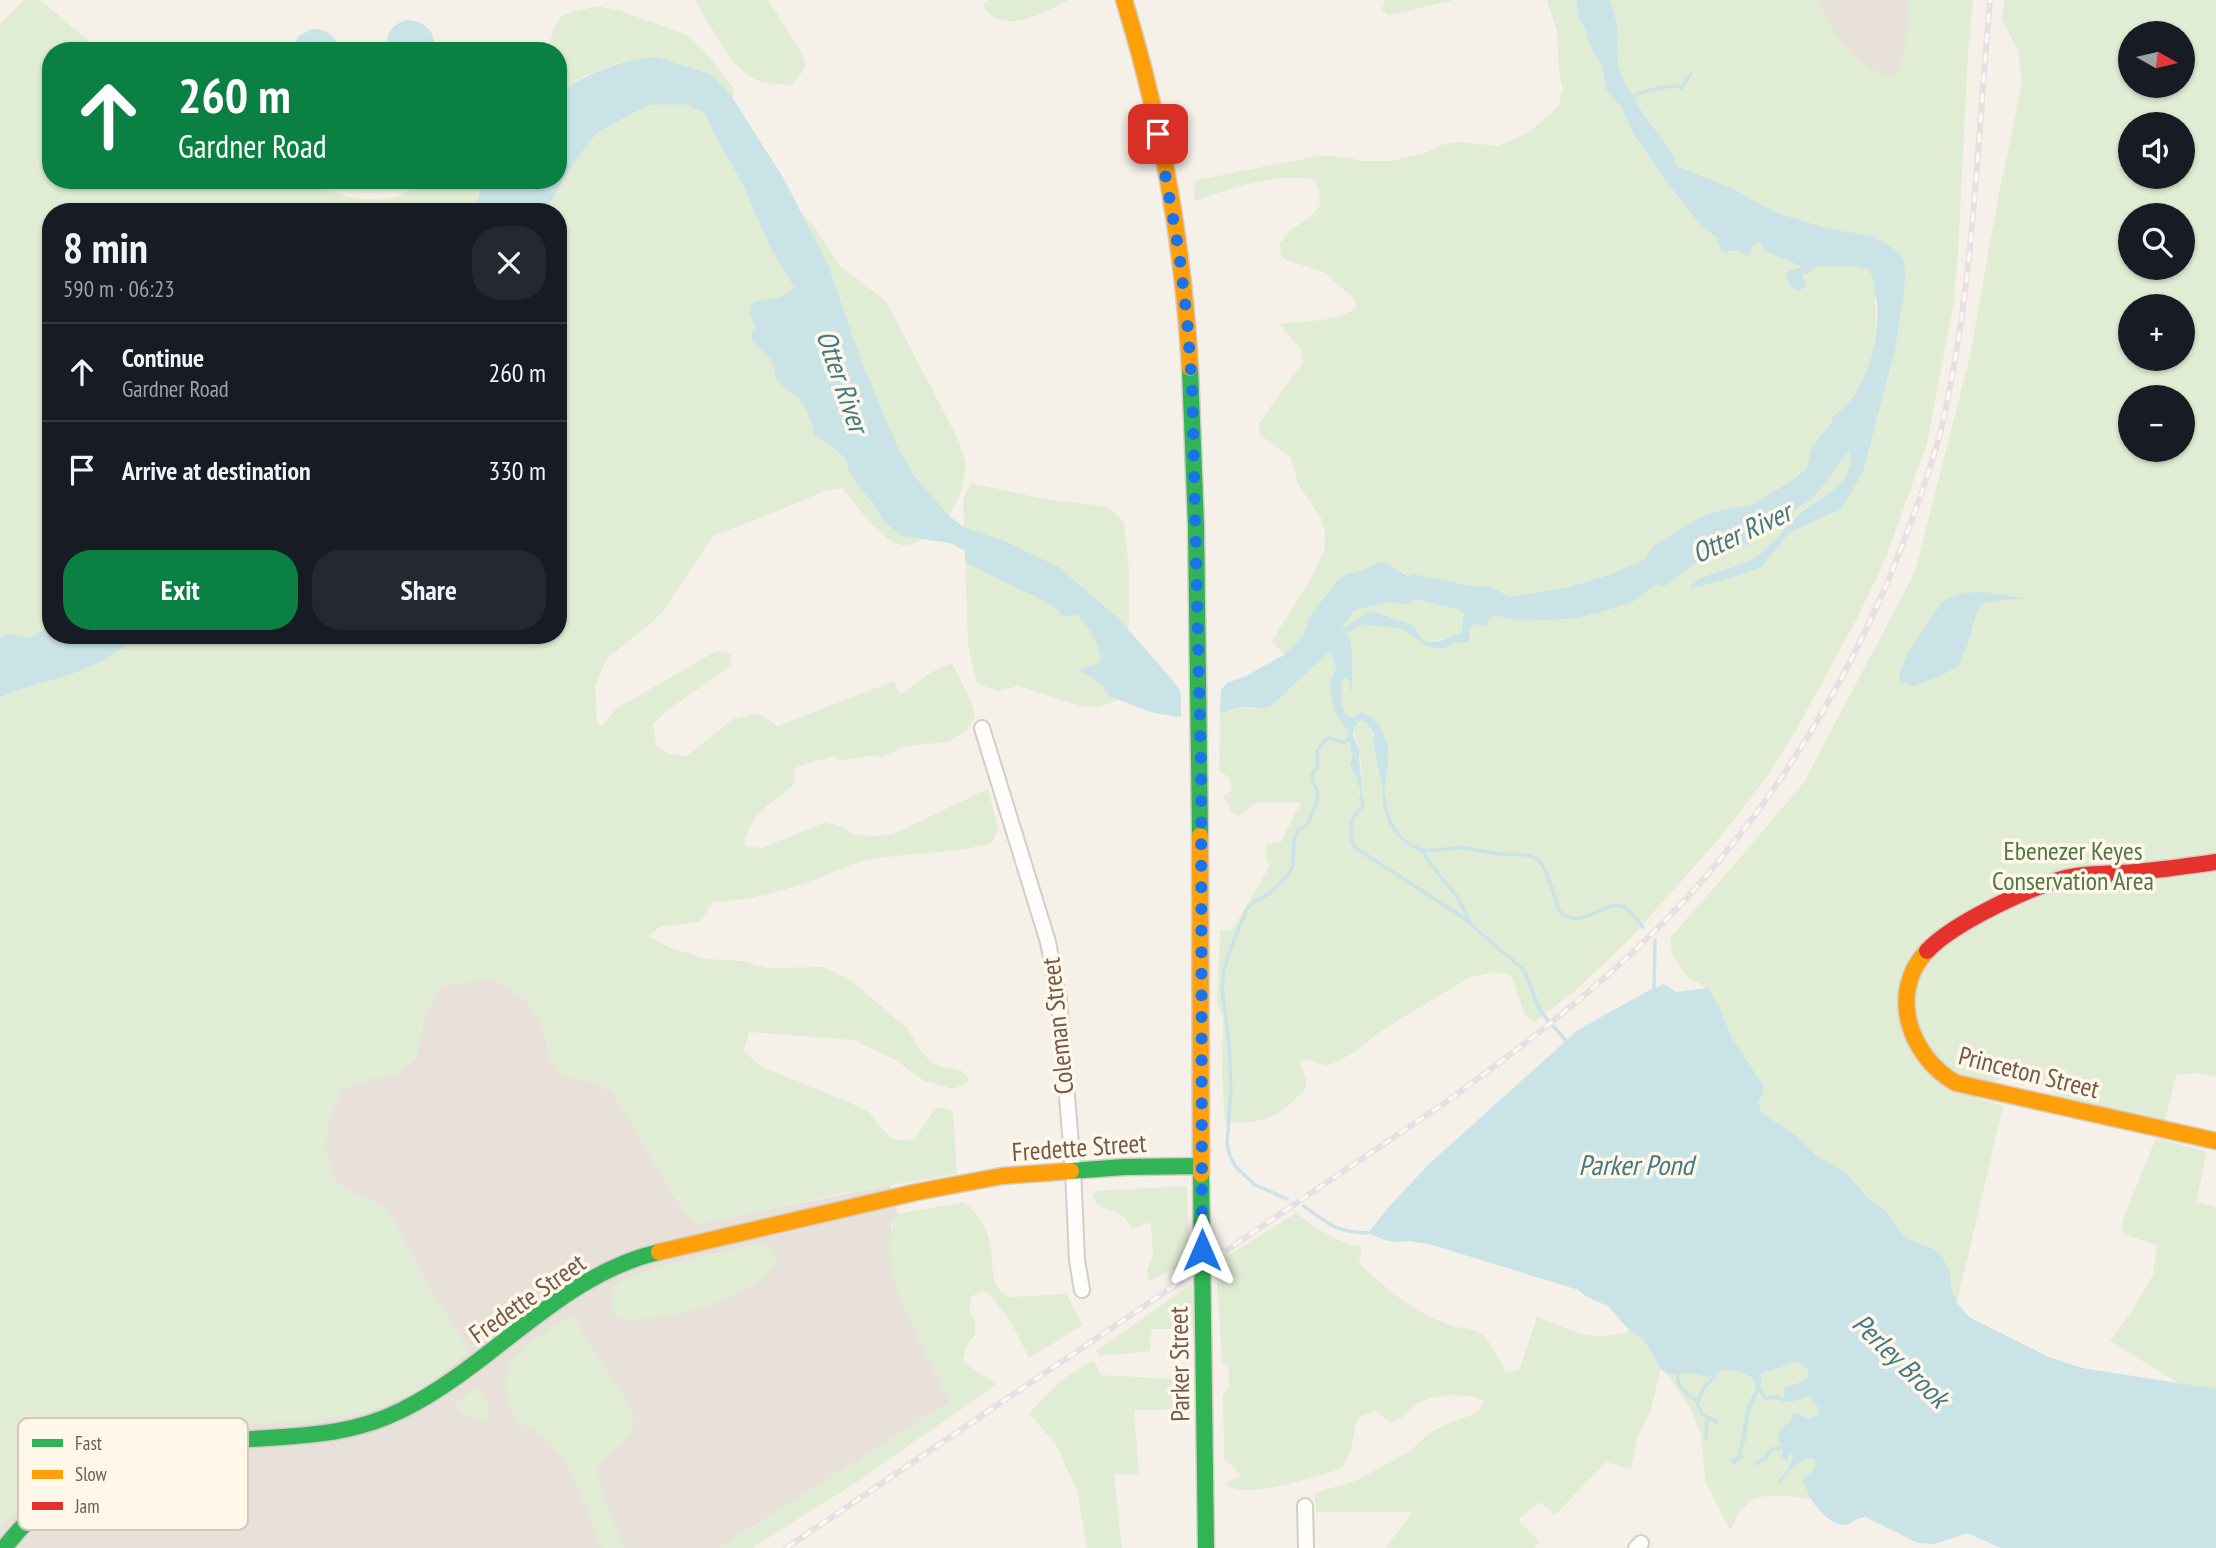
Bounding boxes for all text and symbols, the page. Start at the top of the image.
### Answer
north arrow [2118,21,2194,98]
map controls [2118,21,2195,462]
text: 260 m [178,63,291,127]
icon: ahead [63,70,154,161]
pin [1128,104,1188,164]
button: sound [2118,112,2195,189]
icon: arrive [1139,115,1177,153]
text: Gardner Road [178,125,327,167]
button: search [2118,203,2195,280]
text: 8 min [63,220,148,275]
button: close [472,226,546,300]
text: 590 m · 06:23 [63,274,175,303]
button: + [2118,294,2195,371]
water label: Otter River [808,325,879,441]
text: Continue [122,341,204,374]
icon: ahead [63,353,101,391]
text: 260 m [488,356,546,389]
text: Gardner Road [122,374,229,403]
button: − [2118,385,2195,462]
icon: arrive [63,451,101,489]
text: Arrive at destination [122,454,311,487]
text: 330 m [488,454,546,487]
water label: Otter River [1685,491,1800,571]
button: Exit [63,550,298,630]
button: Share [312,550,546,630]
park label: Ebenezer Keyes Conservation Area [1992,834,2154,897]
street label: Coleman Street [1033,956,1081,1096]
street label: Princeton Street [1955,1039,2103,1105]
street label: Fredette Street [1011,1126,1147,1168]
water label: Parker Pond [1579,1146,1697,1183]
position arrow [1165,1213,1239,1287]
street label: Fredette Street [462,1246,592,1350]
water label: Perley Brook [1845,1305,1959,1417]
street label: Parker Street [1161,1306,1197,1422]
legend [18,1418,248,1530]
text: Fast [75,1431,103,1455]
text: Slow [75,1462,108,1486]
text: Jam [74,1494,100,1518]

